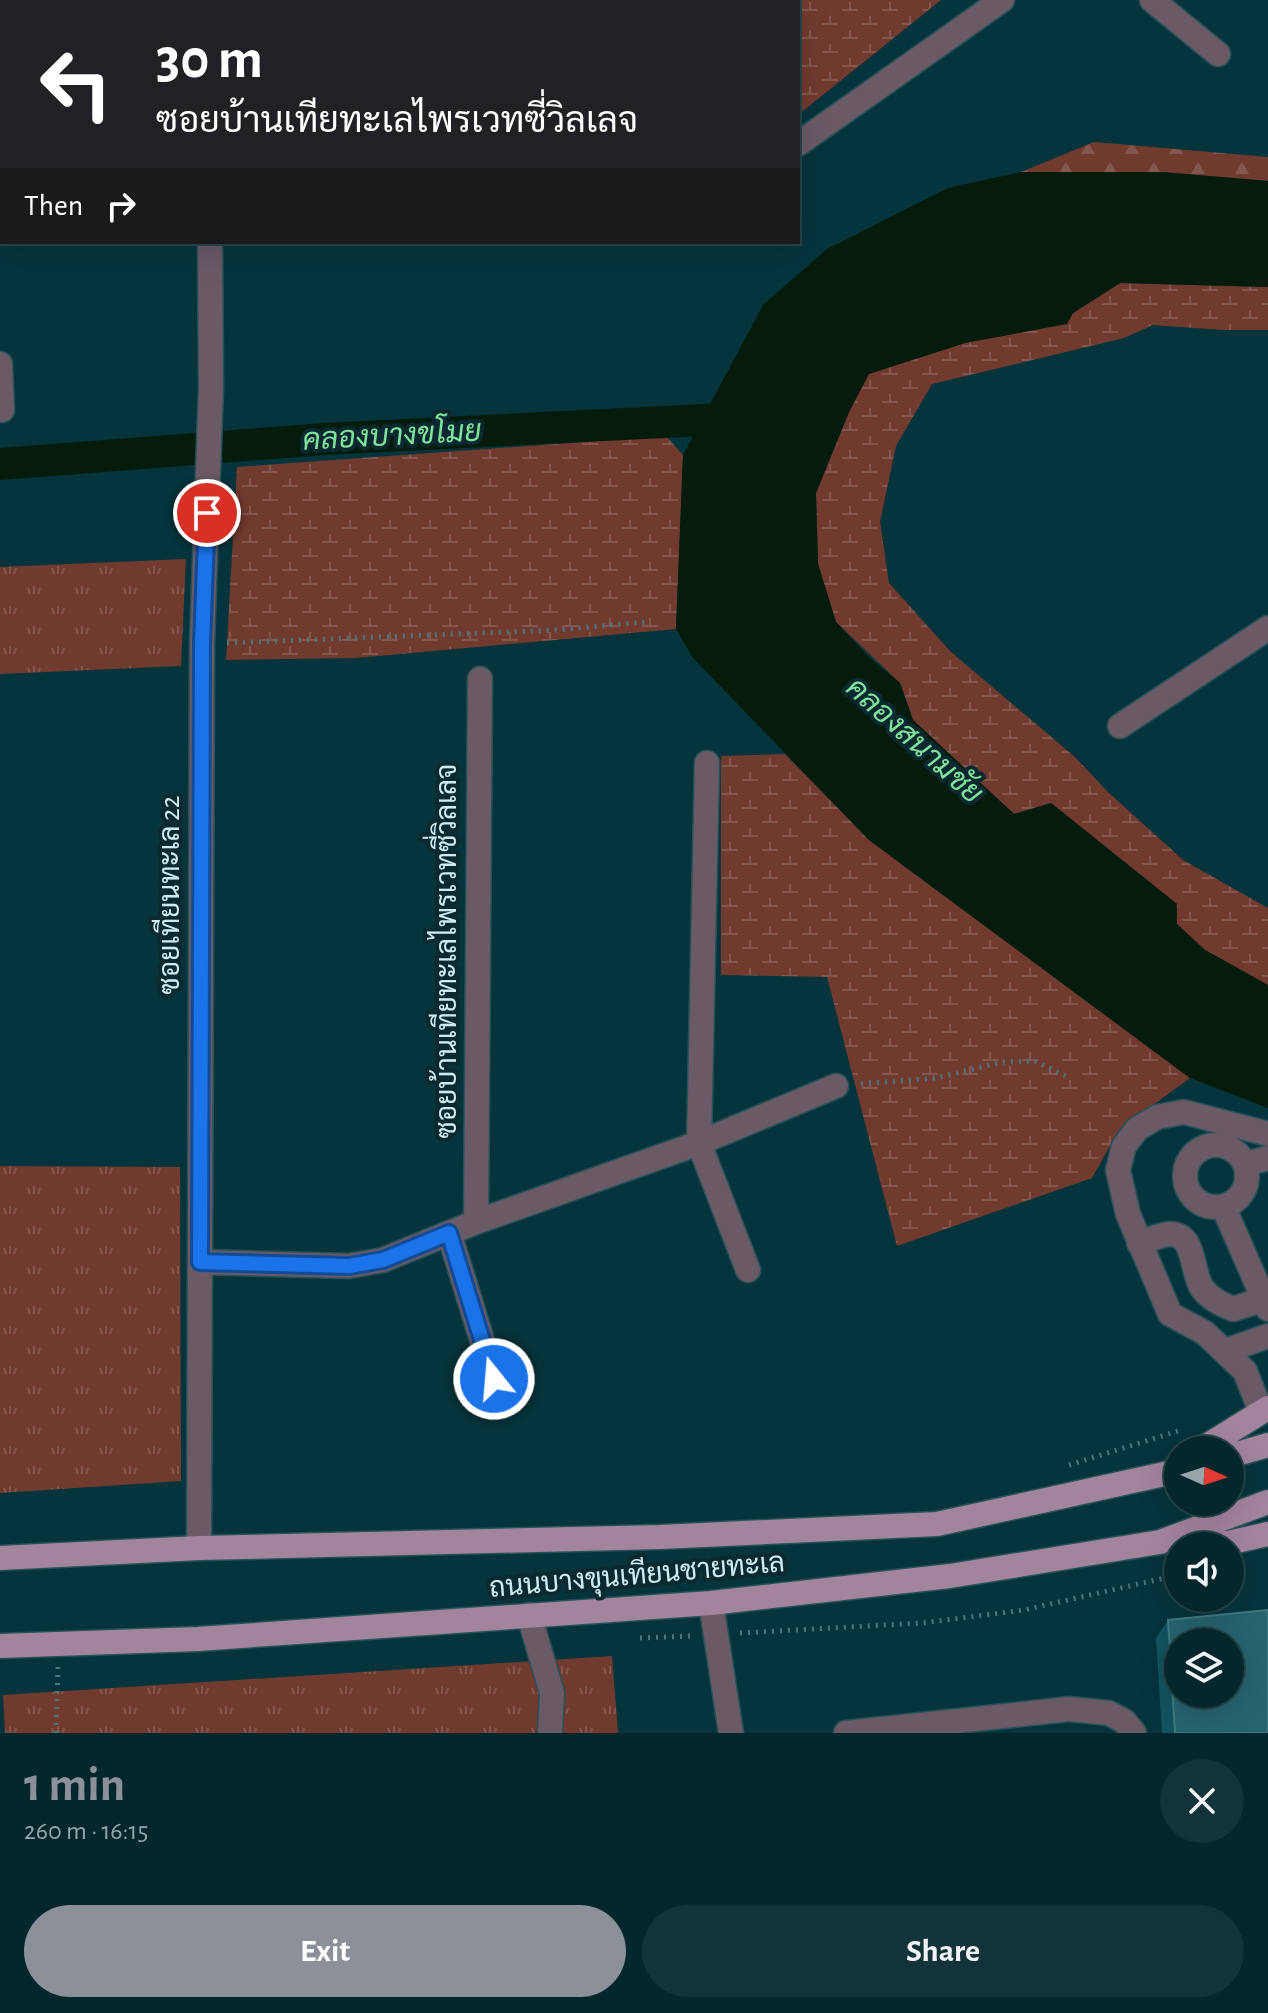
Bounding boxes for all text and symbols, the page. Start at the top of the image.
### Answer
icon: left [24,32,128,136]
text: 30 m [156,32,263,88]
text: ซอยบ้านเทียทะเลไพรเวทซี่วิลเลจ [156,103,638,139]
icon: right [99,184,143,228]
text: Then [24,191,83,221]
water label: คลองบางขโมย [302,410,482,456]
pin [173,479,241,547]
icon: arrive [185,491,229,535]
water label: คลองสนามชัย [840,669,991,810]
street label: ซอยบ้านเทียทะเลไพรเวทซี่วิลเลจ [422,764,462,1138]
street label: ซอยเทียนทะเล 22 [151,796,185,995]
position arrow [452,1337,536,1421]
north arrow [1164,1436,1244,1516]
map controls [1164,1436,1244,1708]
button: sound [1164,1532,1244,1612]
street label: ถนนบางขุนเทียนชายทะเล [488,1543,786,1607]
button: layers [1164,1628,1244,1708]
button: close [1160,1759,1244,1843]
text: 1 min [24,1762,125,1810]
text: 260 m · 16:15 [24,1818,148,1844]
button: Exit [24,1905,626,1997]
button: Share [642,1905,1244,1997]

